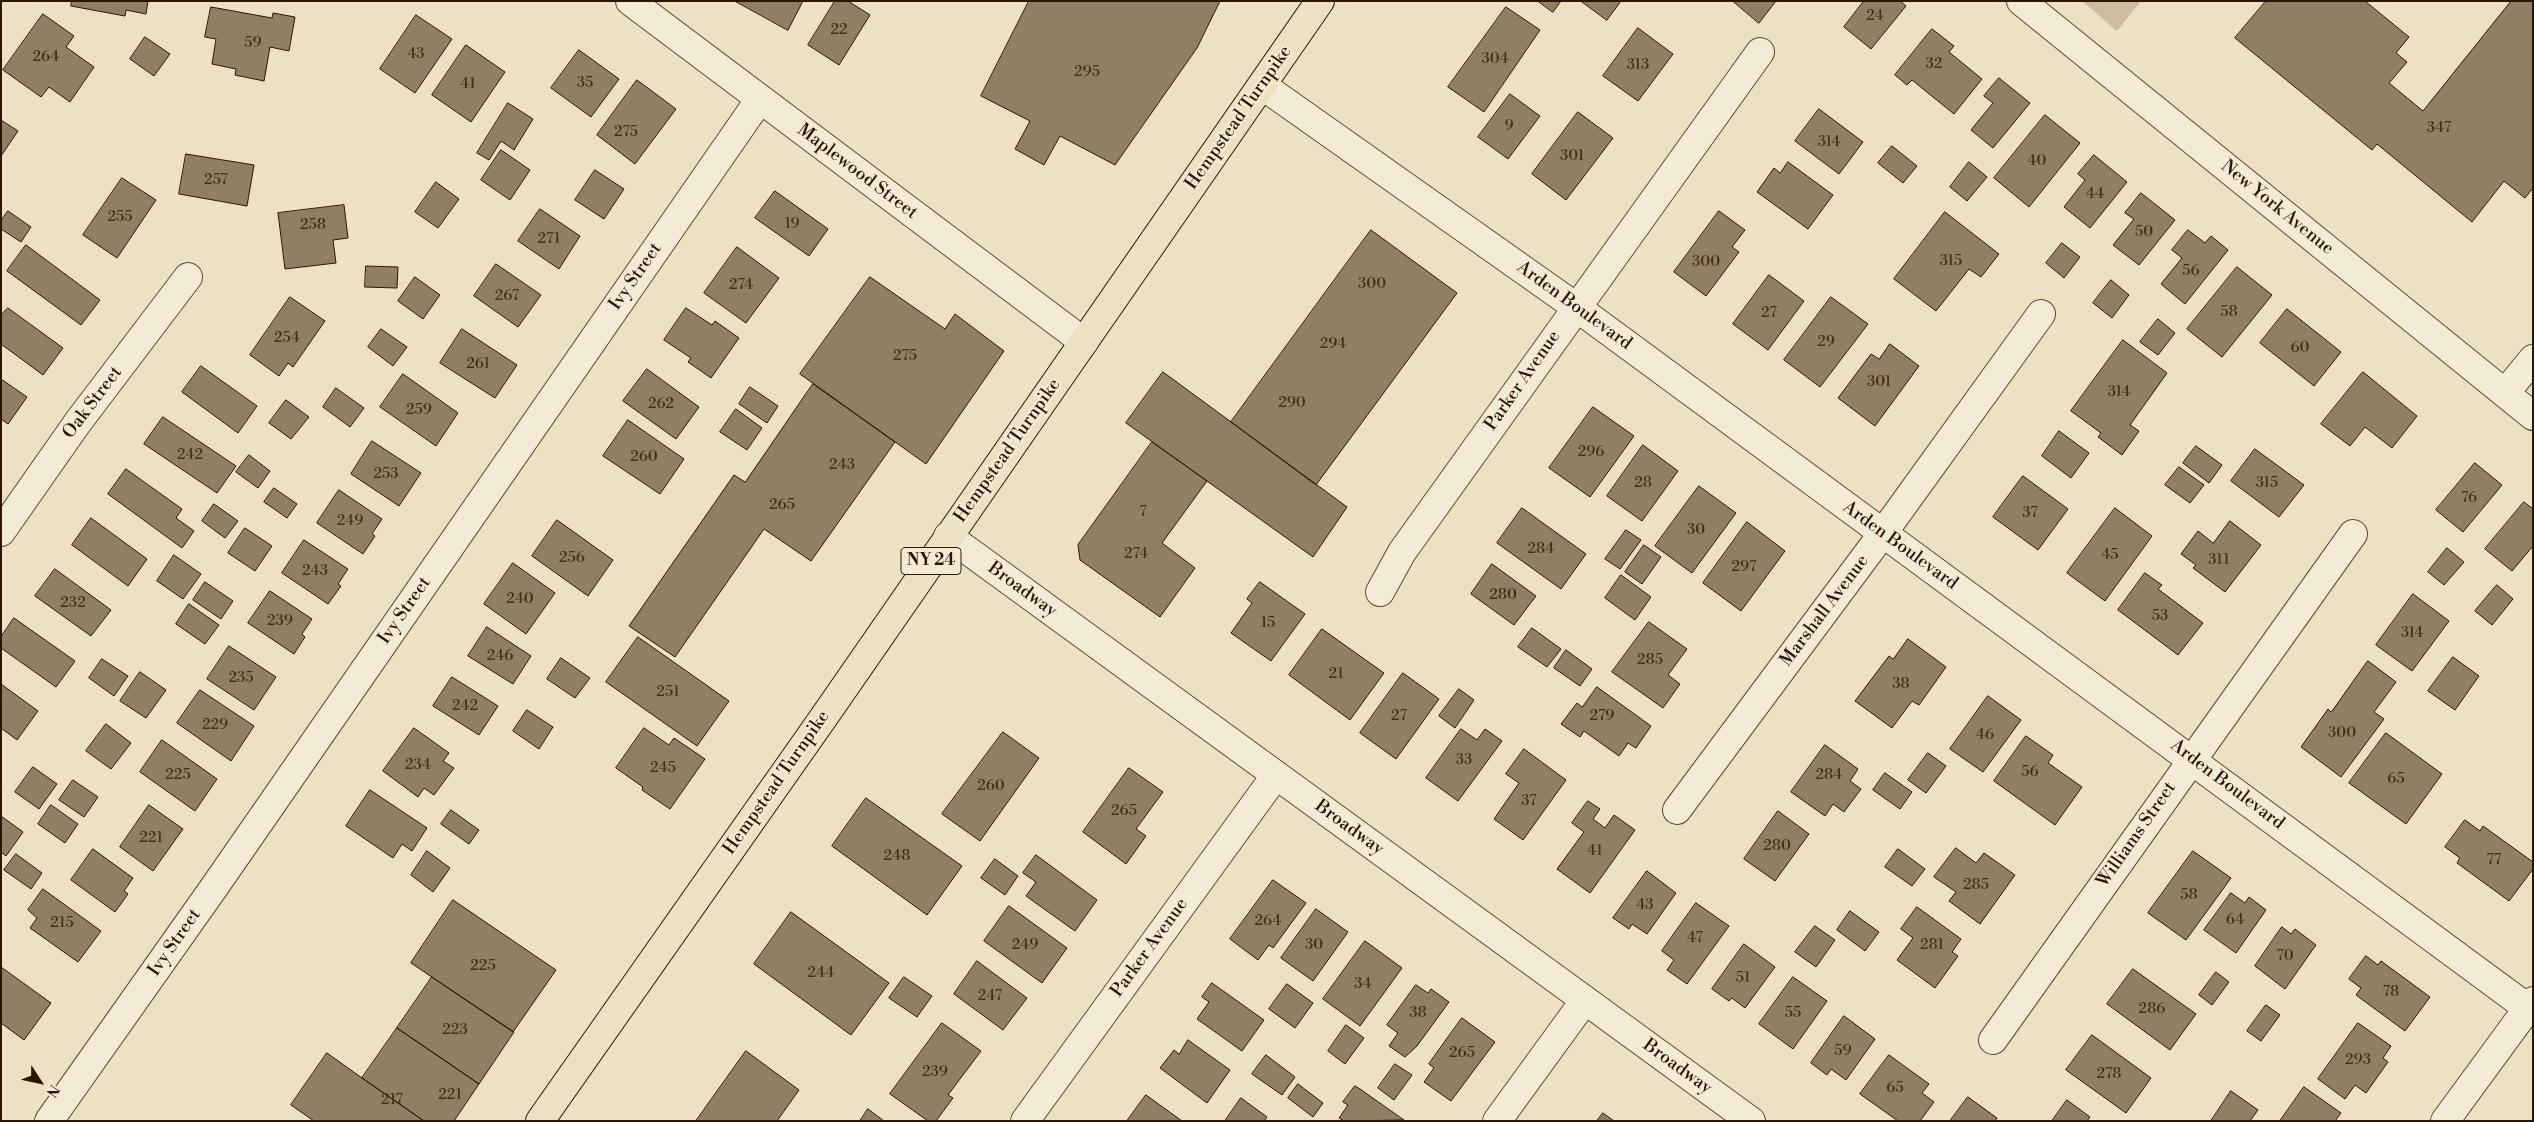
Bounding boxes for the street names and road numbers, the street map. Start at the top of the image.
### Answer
street label: Hempstead Turnpike [1181,42,1297,194]
street label: Maplewood Street [793,120,921,224]
street label: New York Avenue [2216,156,2338,260]
street label: Ivy Street [605,239,667,315]
street label: Arden Boulevard [1512,257,1636,355]
street label: Parker Avenue [1481,327,1565,435]
street label: Oak Street [59,362,127,444]
street label: Hempstead Turnpike [950,375,1066,527]
street label: Arden Boulevard [1838,497,1962,595]
road number: NY 24 [901,548,961,574]
street label: Marshall Avenue [1776,551,1874,671]
street label: Broadway [983,558,1061,622]
street label: Ivy Street [374,573,436,649]
street label: Hempstead Turnpike [719,707,835,859]
street label: Arden Boulevard [2166,735,2288,835]
street label: Williams Street [2093,778,2181,892]
street label: Broadway [1310,796,1388,860]
street label: Parker Avenue [1107,894,1193,1002]
street label: Ivy Street [144,905,206,981]
street label: Broadway [1638,1035,1716,1099]

